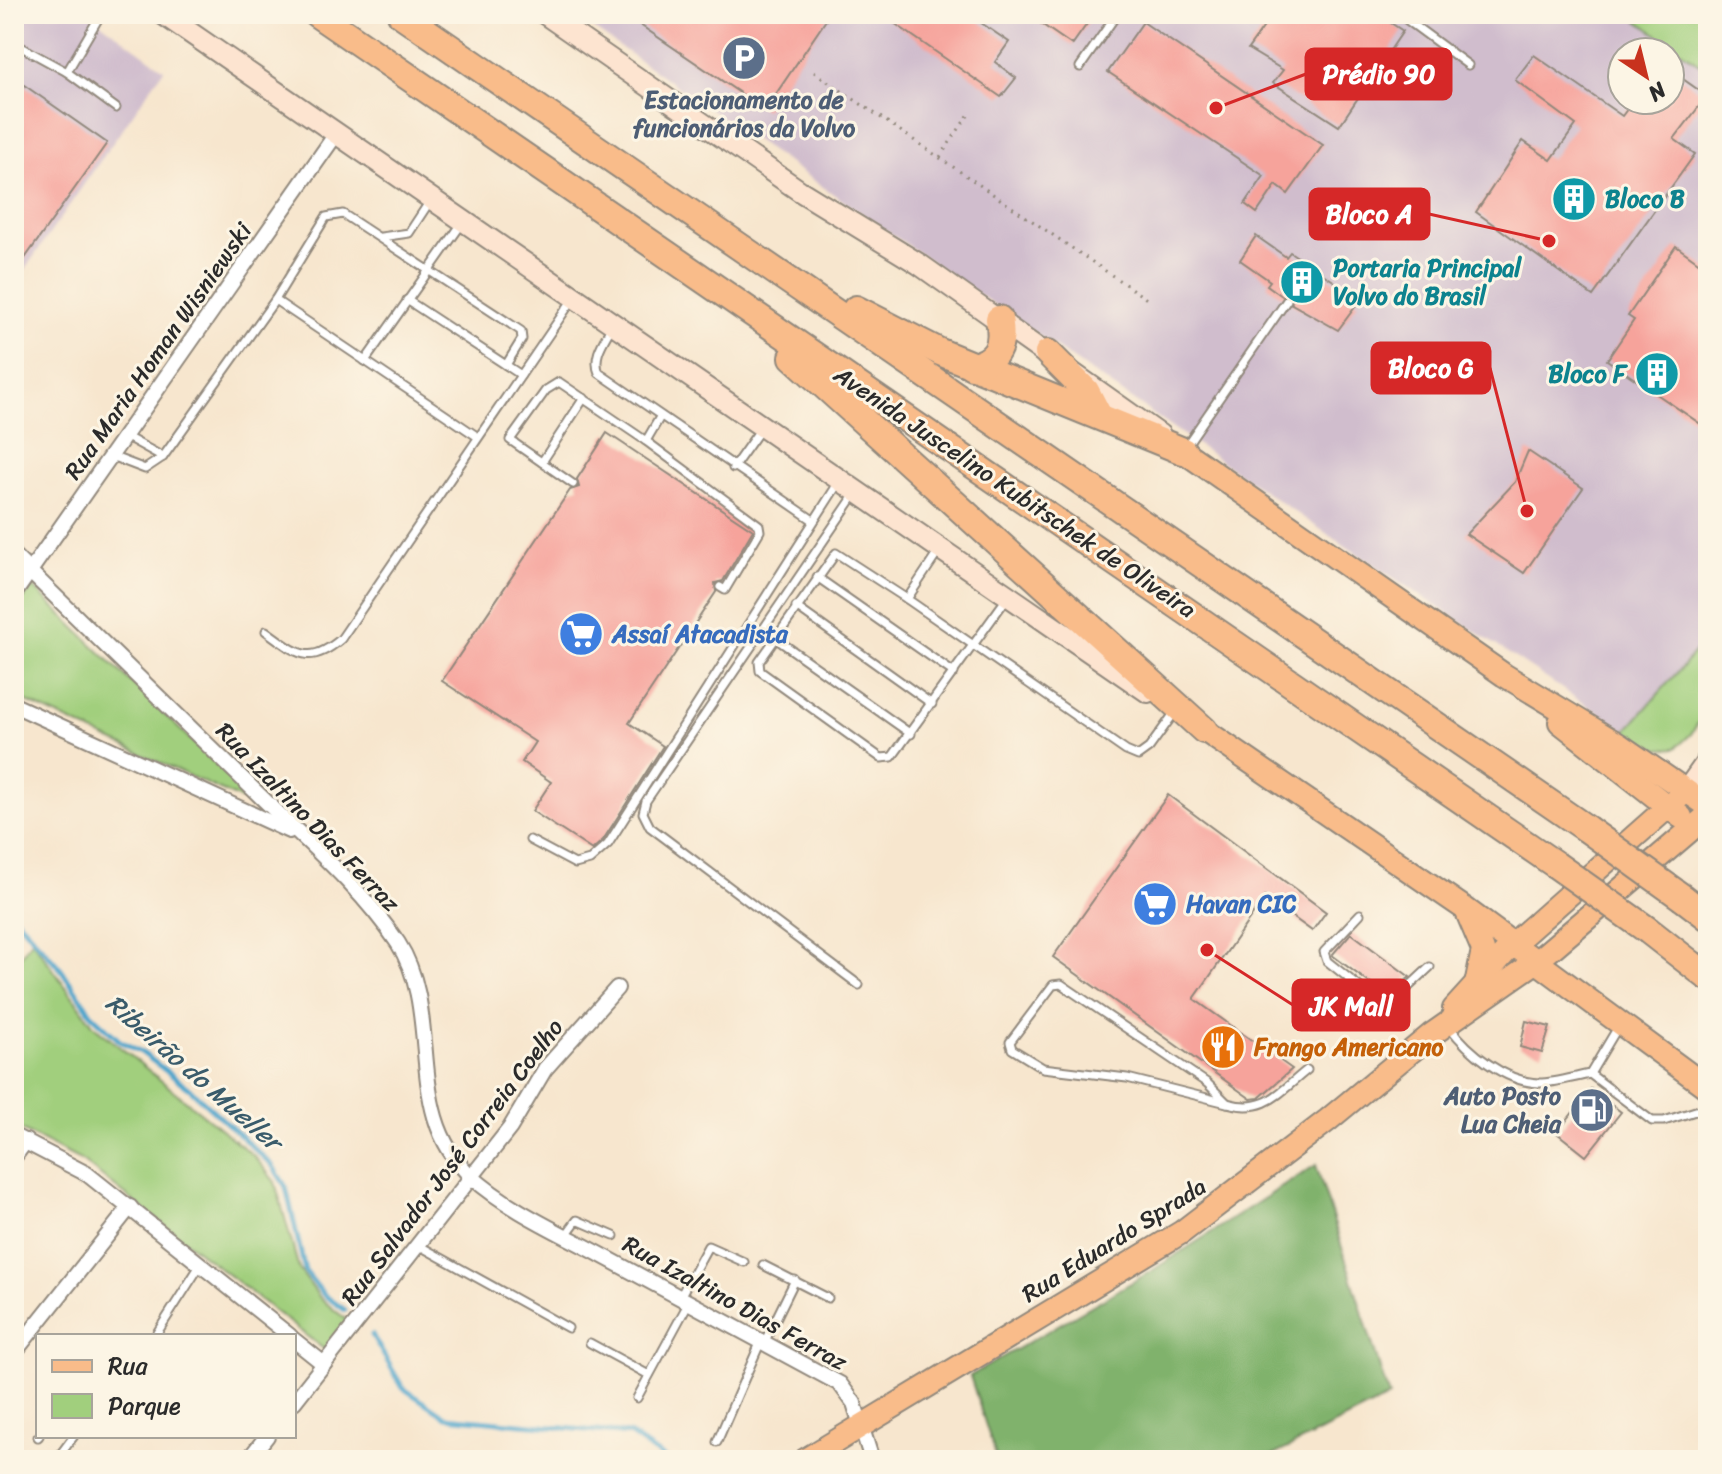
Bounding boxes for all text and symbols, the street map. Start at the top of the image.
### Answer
parking icon: Estacionamento de funcionários da Volvo [720,34,768,82]
north arrow [1606,36,1686,116]
callout: Prédio 90 [1306,49,1451,99]
text: Prédio 90 [1322,51,1436,97]
text: N [1639,71,1675,113]
place label: Estacionamento de funcionários da Volvo [633,79,856,149]
building icon: Bloco B [1550,175,1598,223]
place label: Bloco B [1605,178,1685,220]
callout: Bloco A [1310,189,1429,239]
text: Bloco A [1325,191,1413,237]
street label: Rua Maria Homan Wisniewski [53,212,264,489]
place label: Portaria Principal Volvo do Brasil [1333,247,1522,317]
building icon: Portaria Principal Volvo do Brasil [1278,258,1326,306]
callout: Bloco G [1372,343,1490,393]
text: Bloco G [1388,345,1474,391]
building icon: Bloco F [1633,350,1681,398]
place label: Bloco F [1548,353,1628,395]
street label: Avenida Juscelino Kubitschek de Oliveira [824,354,1205,630]
supermarket icon: Assaí Atacadista [557,610,605,658]
place label: Assaí Atacadista [611,613,789,655]
street label: Rua Izaltino Dias Ferraz [205,712,411,923]
supermarket icon: Havan CIC [1131,880,1179,928]
place label: Havan CIC [1186,883,1297,925]
callout: JK Mall [1293,980,1409,1030]
water label: Ribeirão do Mueller [95,982,296,1165]
text: JK Mall [1307,983,1394,1029]
street label: Rua Salvador José Correia Coelho [330,1009,574,1315]
restaurant icon: Frango Americano [1199,1023,1247,1071]
place label: Frango Americano [1253,1026,1444,1068]
place label: Auto Posto Lua Cheia [1443,1075,1562,1145]
fuel station icon: Auto Posto Lua Cheia [1568,1086,1616,1134]
street label: Rua Eduardo Sprada [1013,1166,1215,1314]
street label: Rua Izaltino Dias Ferraz [615,1224,856,1383]
legend [36,1334,296,1438]
text: Rua [108,1345,148,1387]
text: Parque [108,1385,181,1427]

